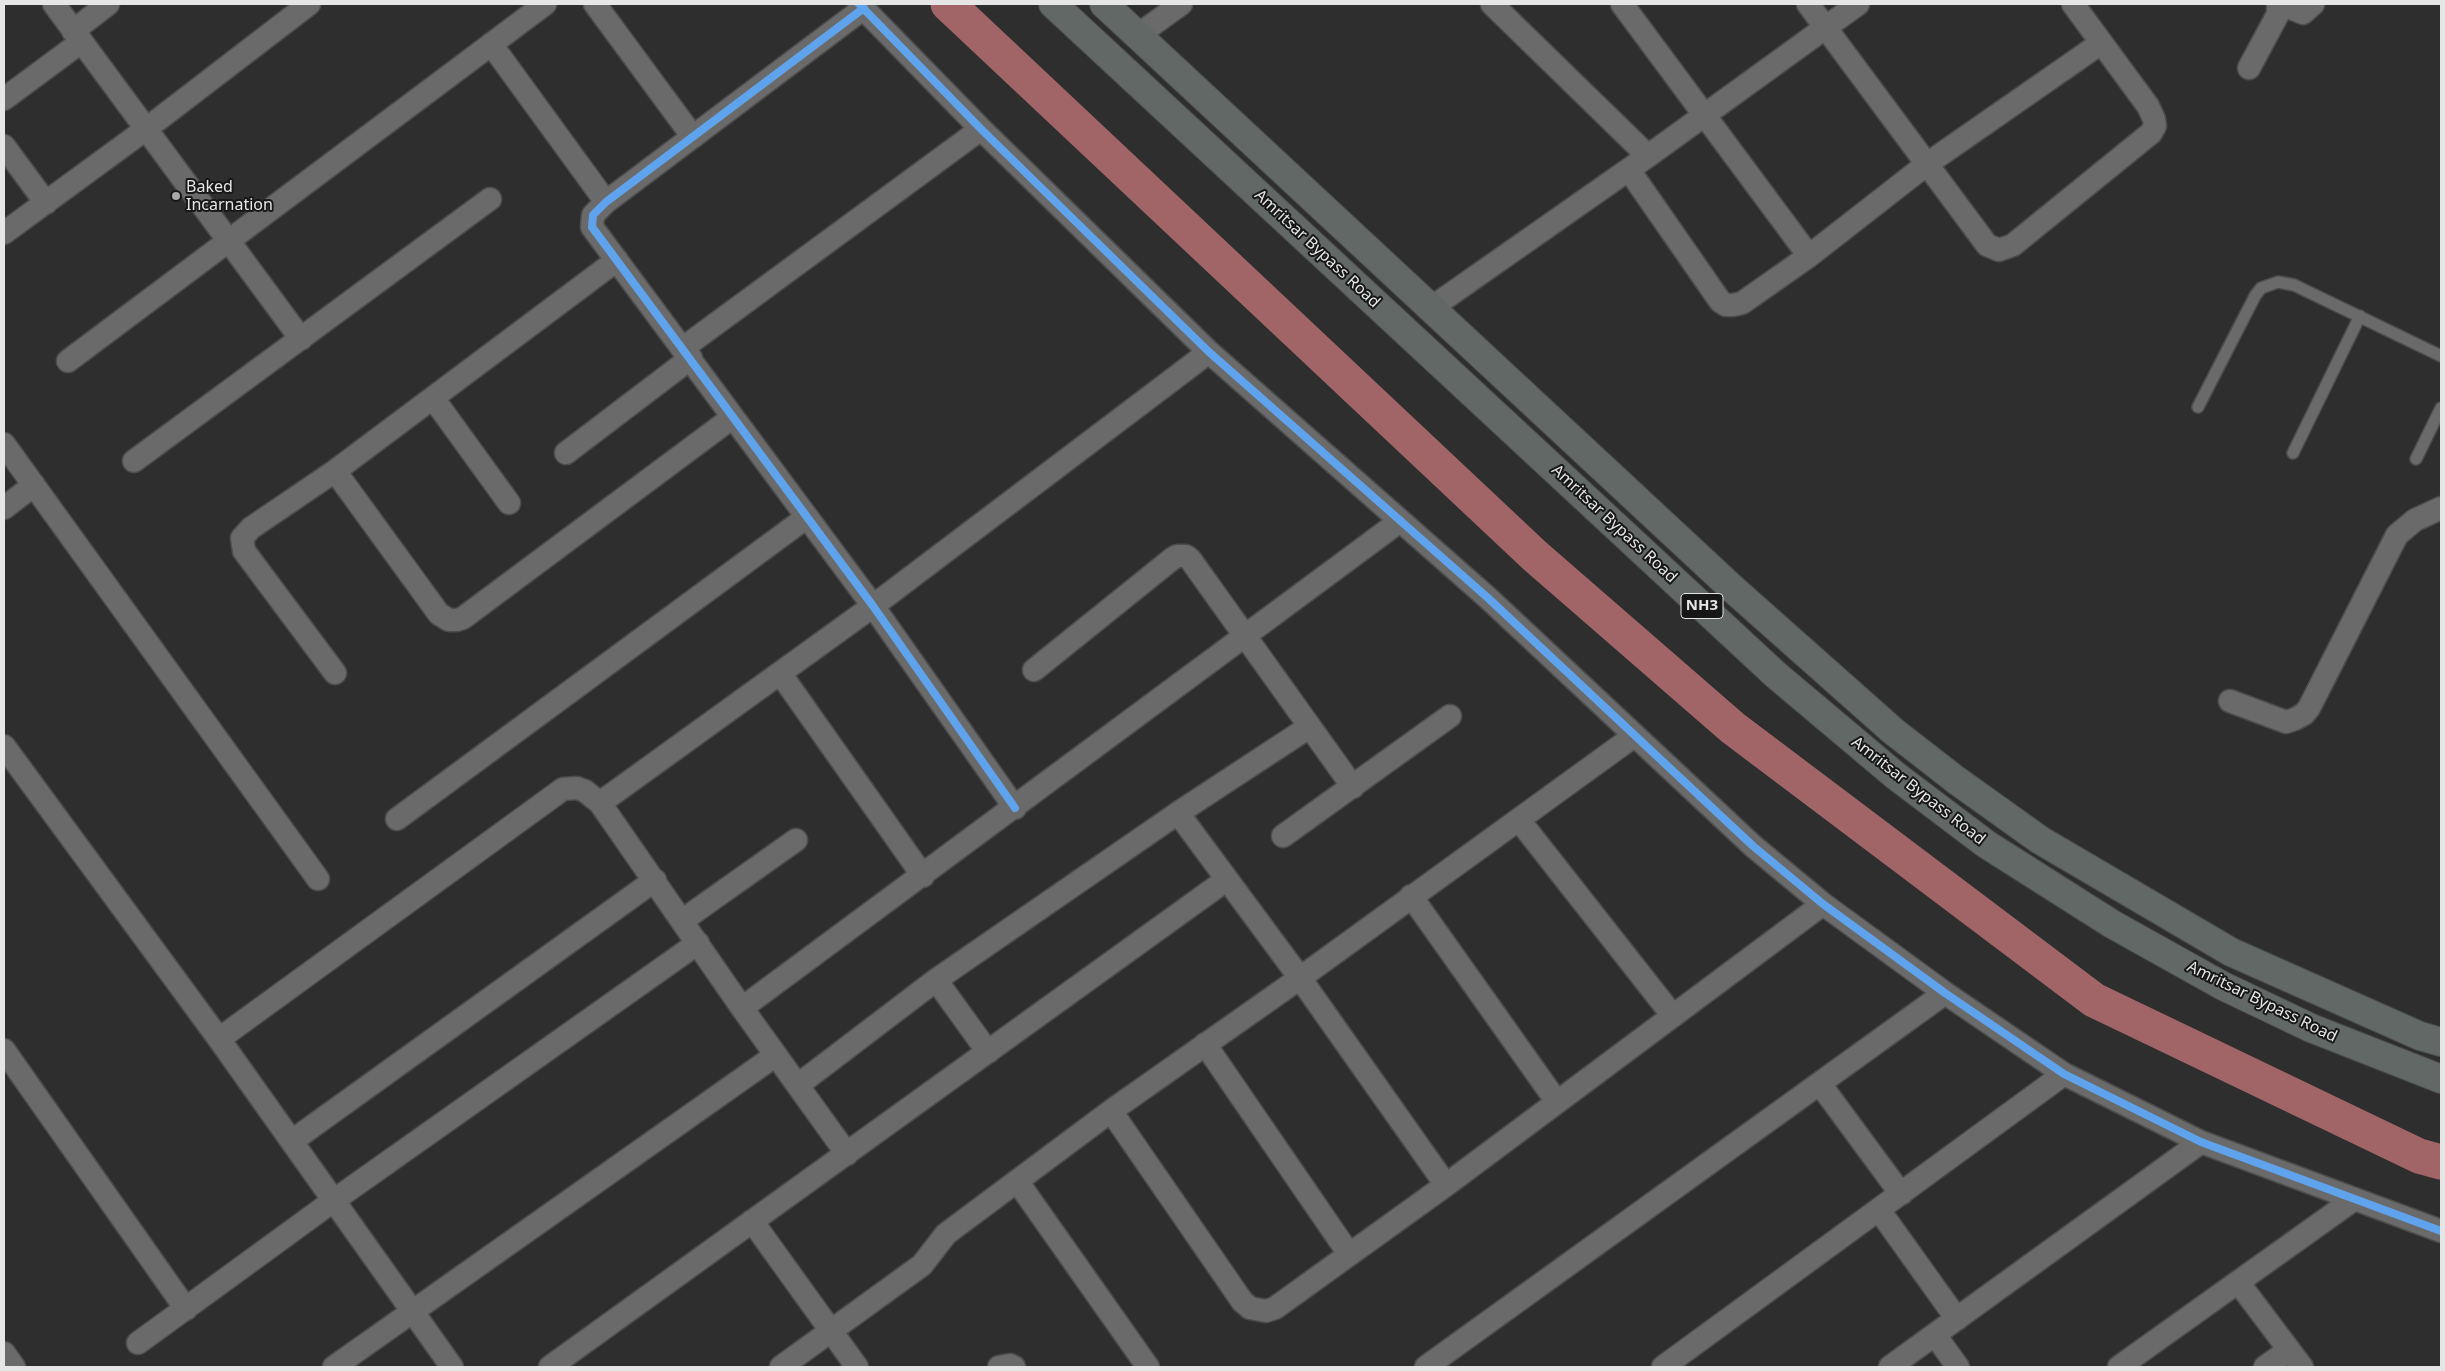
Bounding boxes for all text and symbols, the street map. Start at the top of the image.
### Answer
place label: Baked Incarnation [186,177,273,215]
street label: Amritsar Bypass Road [1250,186,1384,312]
marker: Baked Incarnation [170,190,182,202]
street label: Amritsar Bypass Road [1547,461,1681,587]
road number: NH3 [1681,594,1723,618]
street label: Amritsar Bypass Road [1847,733,1989,849]
street label: Amritsar Bypass Road [2184,957,2340,1047]

